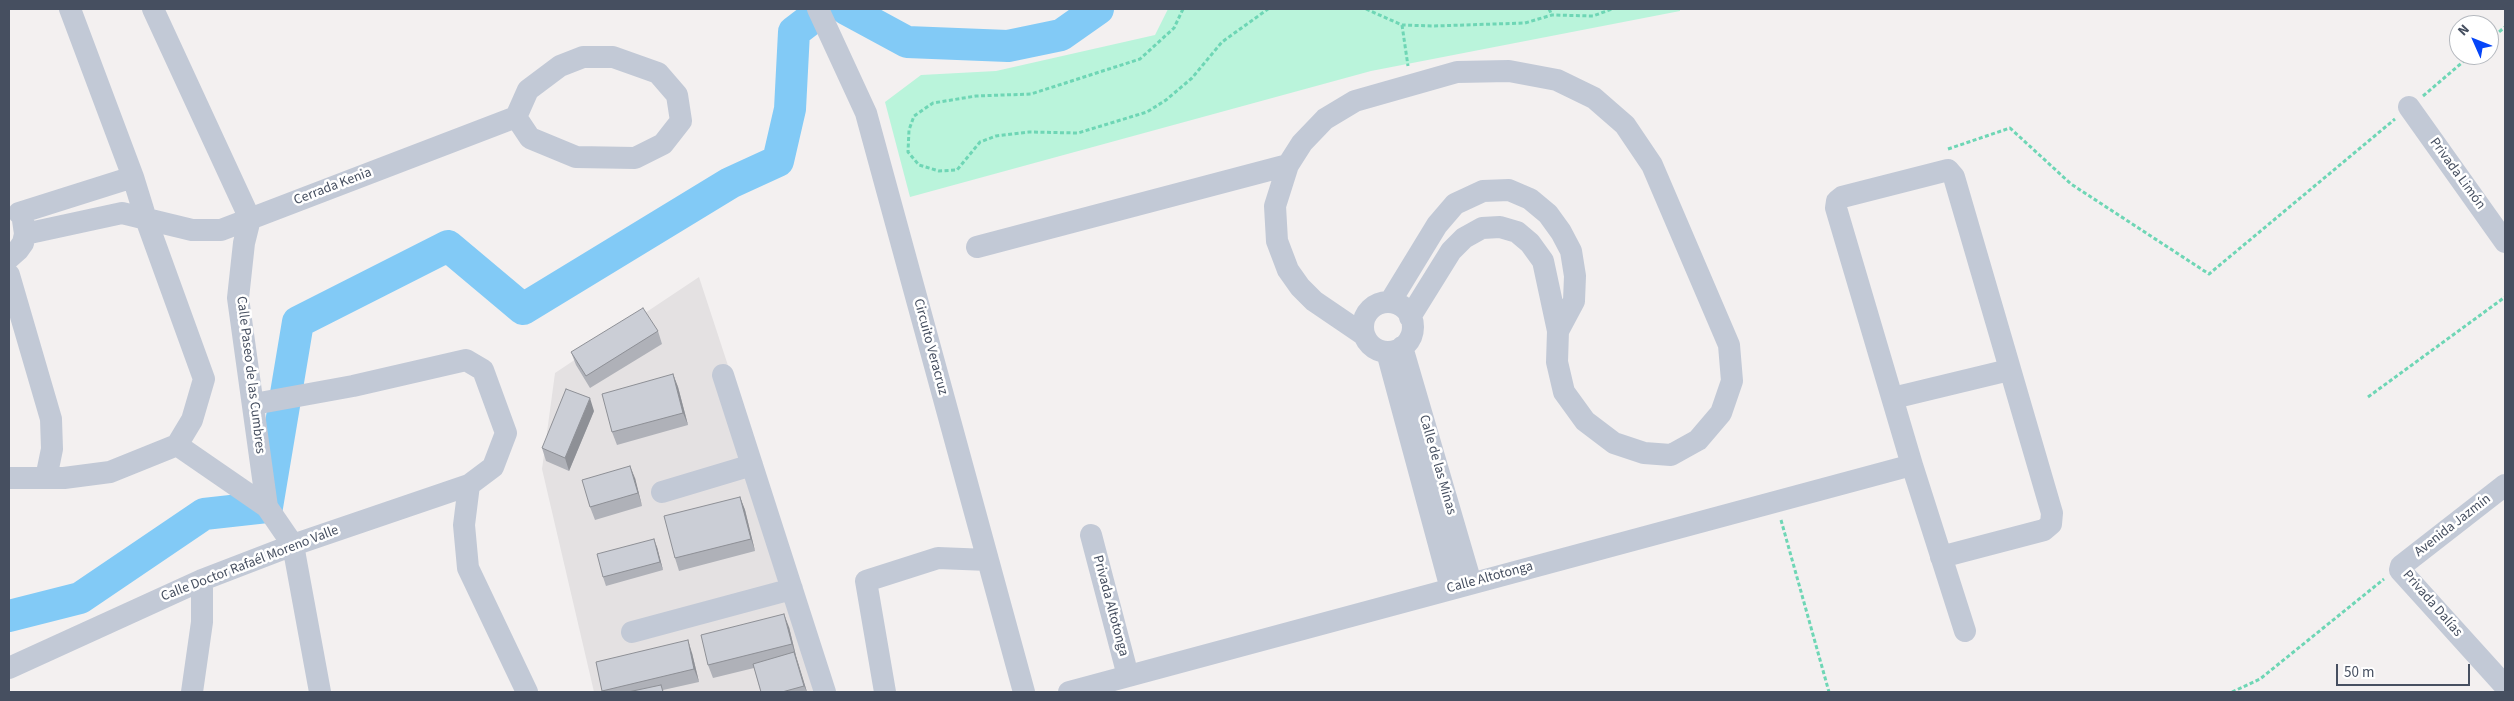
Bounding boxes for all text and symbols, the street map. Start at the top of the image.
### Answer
north arrow [2449,15,2499,65]
text: N [2454,20,2474,41]
street label: Privada Limón [2425,135,2489,213]
street label: Cerrada Kenia [292,164,374,210]
street label: Calle Paseo de las Cumbres [232,295,268,455]
street label: Circuito Veracruz [909,297,951,397]
street label: Calle de las Minas [1415,413,1459,517]
street label: Avenida Jazmín [2412,491,2494,561]
street label: Calle Doctor Rafaél Moreno Valle [159,522,341,606]
street label: Privada Altotonga [1088,554,1132,658]
street label: Calle Altotonga [1445,558,1535,598]
street label: Privada Dalías [2399,567,2465,641]
scale bar [2339,654,2473,686]
text: 50 m [2344,662,2374,683]

